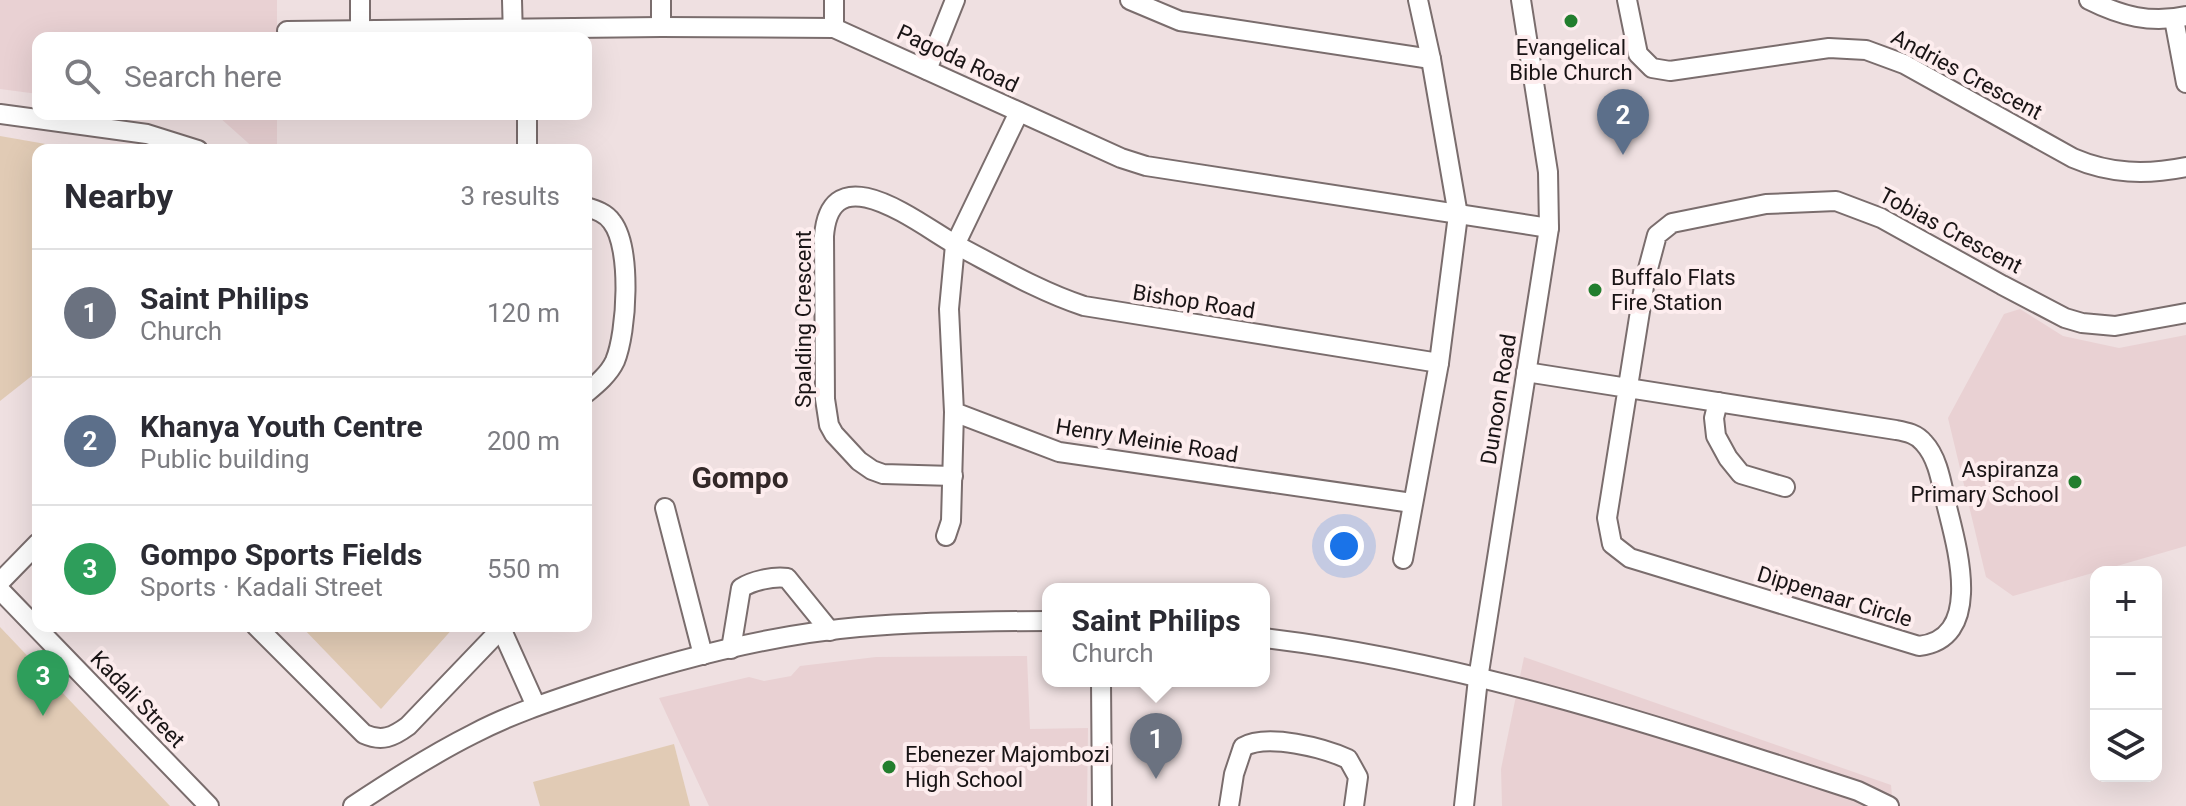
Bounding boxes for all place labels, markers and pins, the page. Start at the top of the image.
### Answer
marker: Evangelical Bible Church [1562,12,1580,30]
place label: Evangelical Bible Church [1509,35,1633,85]
pin: 2 [1597,89,1649,155]
place label: Buffalo Flats Fire Station [1611,265,1735,315]
marker: Buffalo Flats Fire Station [1586,281,1604,299]
place label: Aspiranza Primary School [1910,457,2059,507]
marker: Aspiranza Primary School [2066,473,2084,491]
pin: 3 [17,650,69,716]
pin: 1 [1130,713,1182,779]
place label: Ebenezer Majombozi High School [905,742,1110,792]
marker: Ebenezer Majombozi High School [880,758,898,776]

